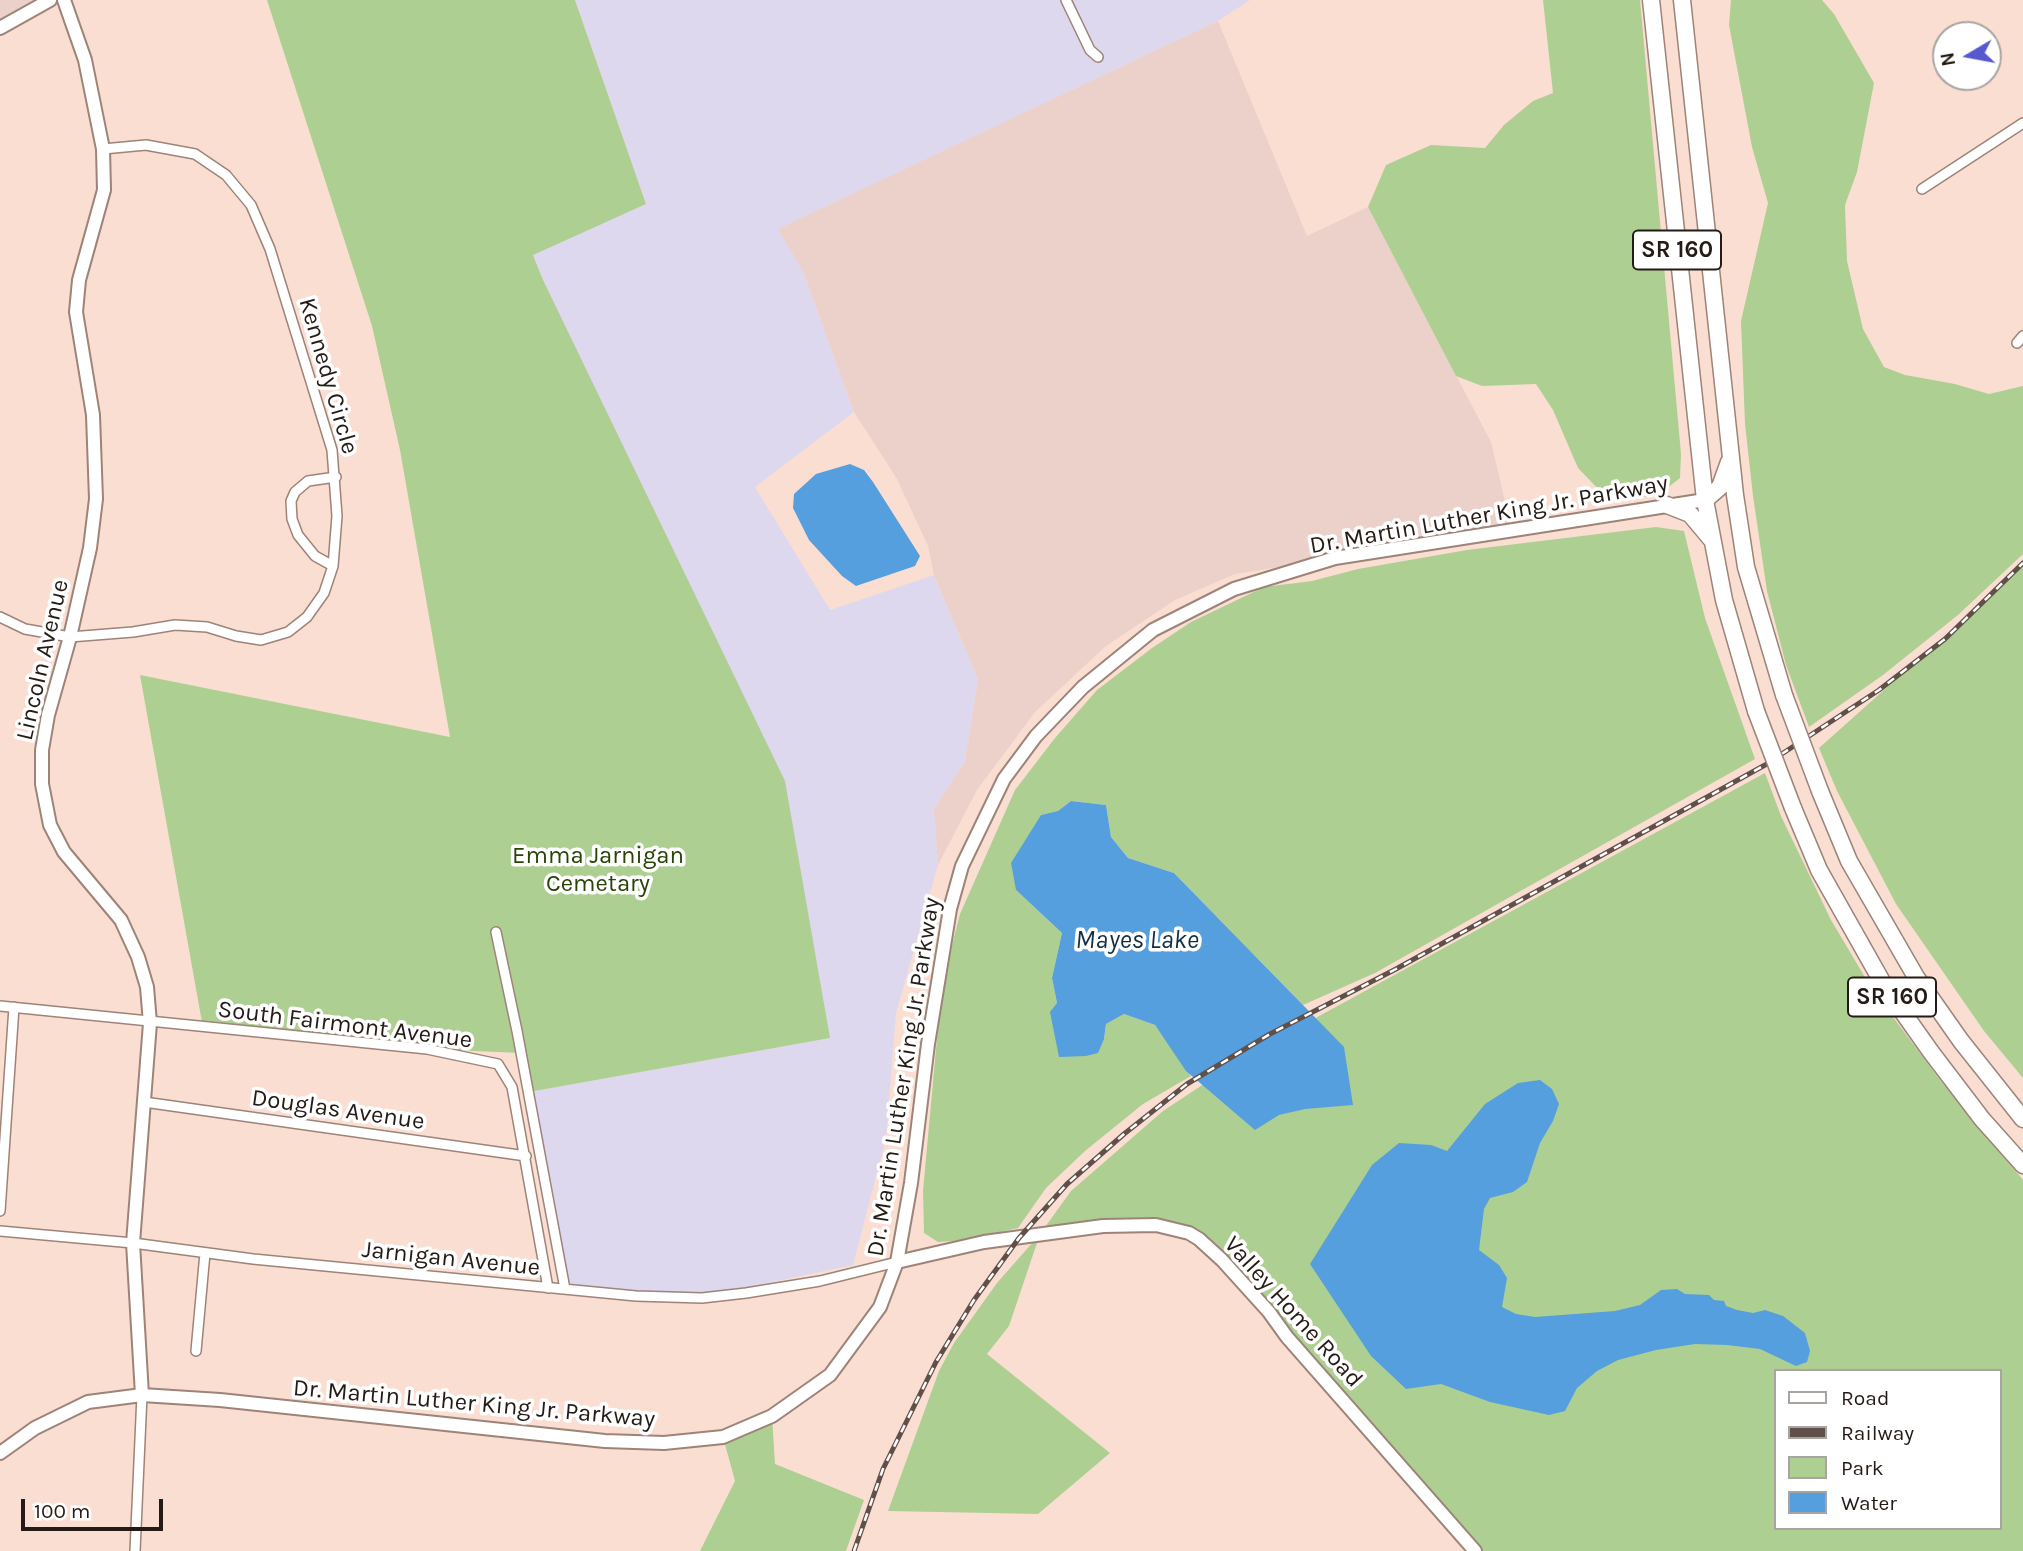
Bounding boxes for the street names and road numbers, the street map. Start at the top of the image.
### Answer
road number: SR 160 [1633,230,1721,270]
street label: Kennedy Circle [292,295,364,457]
street label: Dr. Martin Luther King Jr. Parkway [1308,469,1670,561]
street label: Lincoln Avenue [10,577,76,743]
street label: Dr. Martin Luther King Jr. Parkway [861,895,947,1259]
road number: SR 160 [1848,978,1936,1016]
street label: South Fairmont Avenue [216,995,474,1055]
street label: Douglas Avenue [250,1084,426,1136]
street label: Valley Home Road [1218,1230,1368,1394]
street label: Jarnigan Avenue [360,1235,542,1283]
street label: Dr. Martin Luther King Jr. Parkway [292,1374,656,1434]

